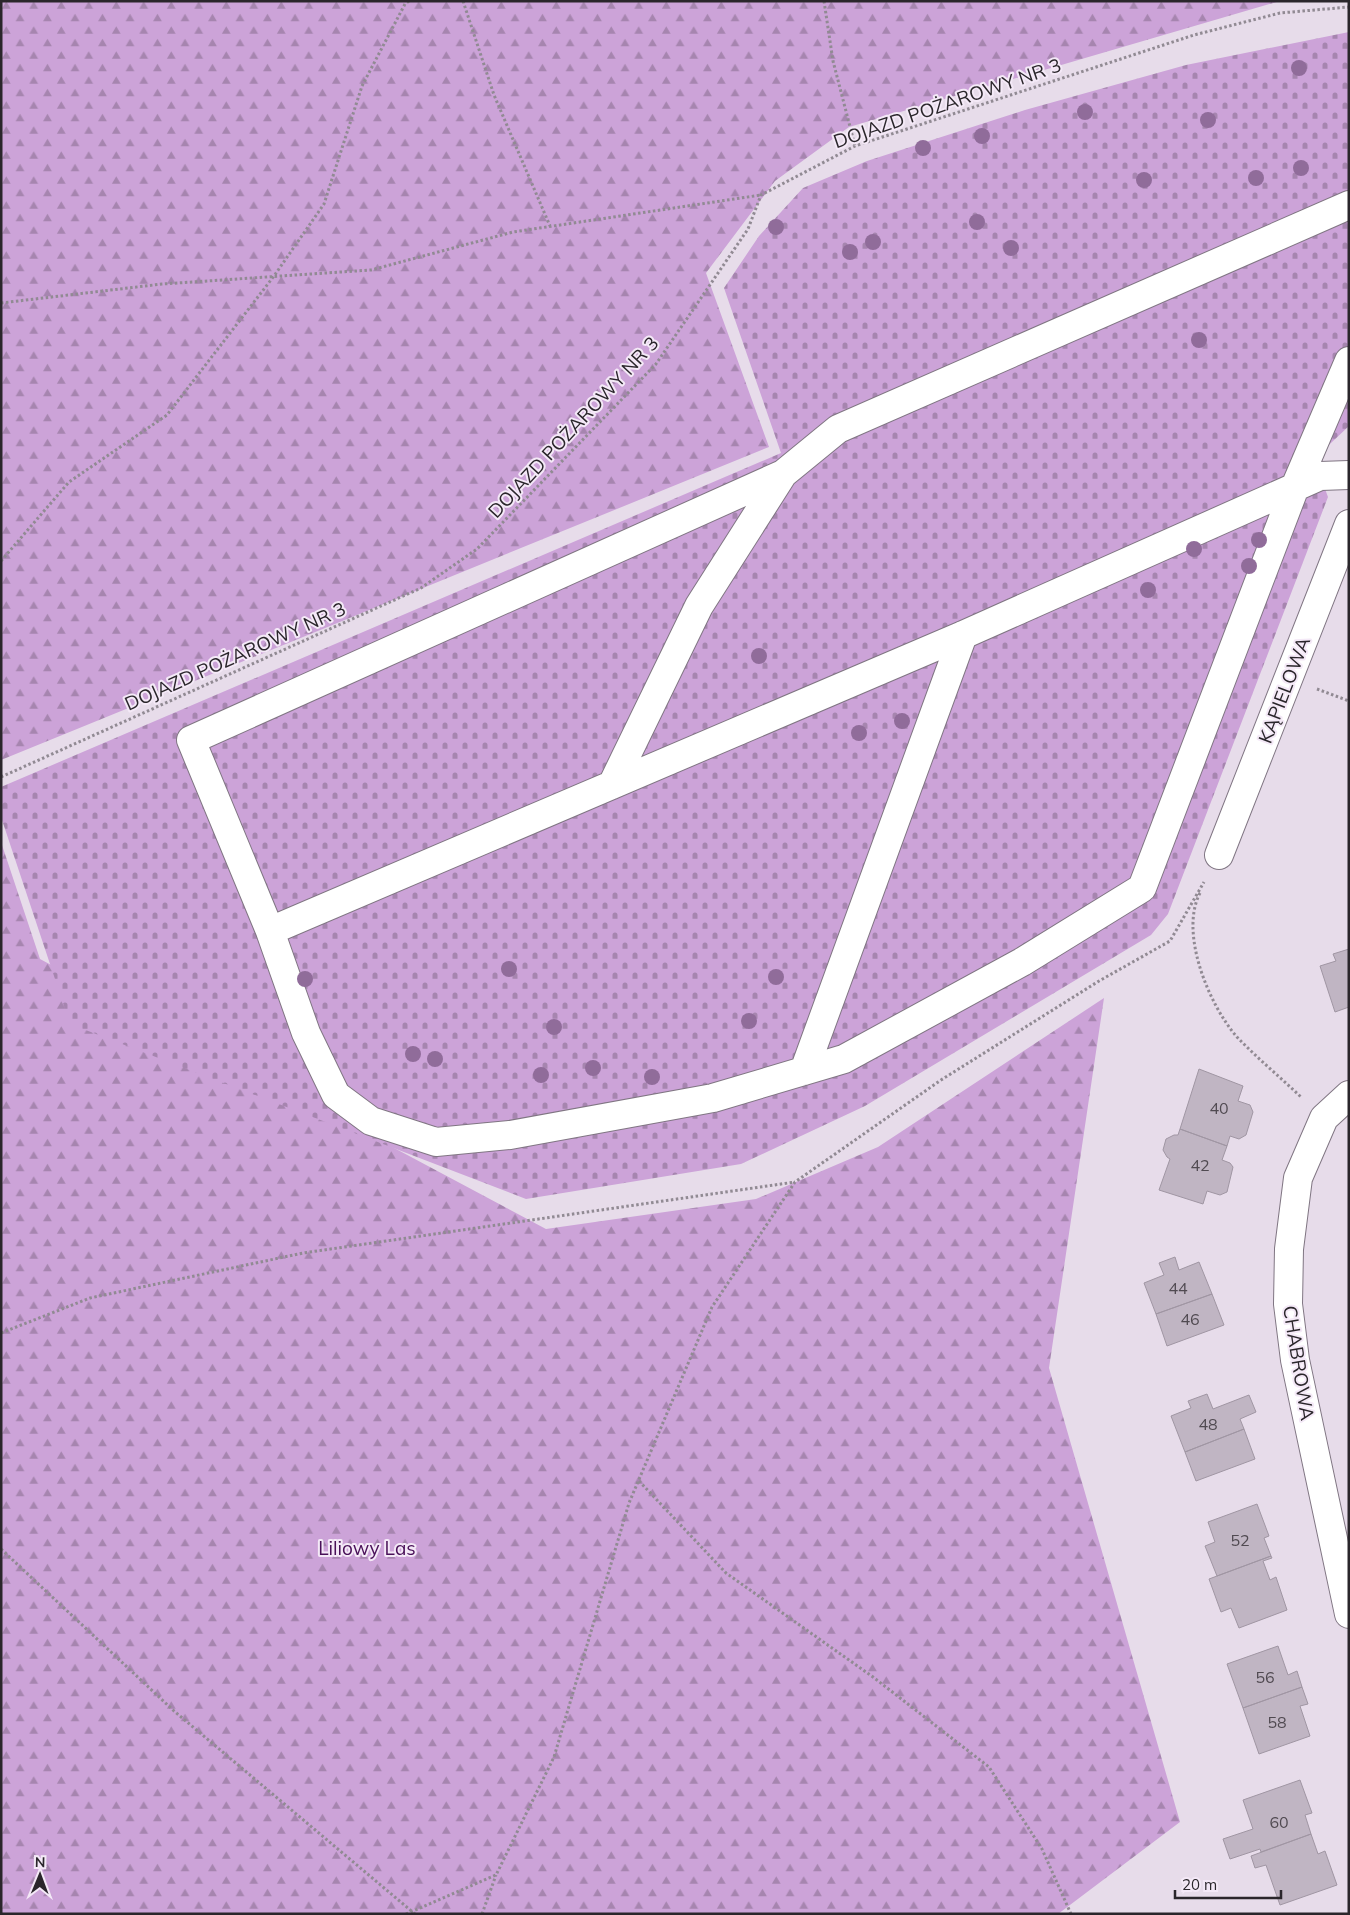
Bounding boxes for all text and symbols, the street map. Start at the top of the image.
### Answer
street label: DOJAZD POŻAROWY NR 3 [830,53,1064,153]
street label: DOJAZD POŻAROWY NR 3 [483,331,663,523]
street label: DOJAZD POŻAROWY NR 3 [121,596,349,716]
street label: KĄPIELOWA [1253,633,1315,747]
house number: 40 [1209,1098,1229,1118]
house number: 42 [1190,1155,1210,1175]
house number: 44 [1168,1278,1188,1298]
street label: CHABROWA [1278,1304,1320,1422]
house number: 46 [1180,1309,1200,1329]
house number: 48 [1198,1414,1218,1434]
house number: 52 [1230,1530,1250,1550]
park label: Liliowy Las [318,1536,416,1560]
house number: 56 [1255,1667,1275,1687]
house number: 58 [1267,1712,1287,1732]
house number: 60 [1269,1812,1289,1832]
north arrow [15,1850,65,1900]
text: N [35,1853,46,1871]
scale bar [1175,1868,1281,1900]
text: 20 m [1182,1875,1217,1894]

